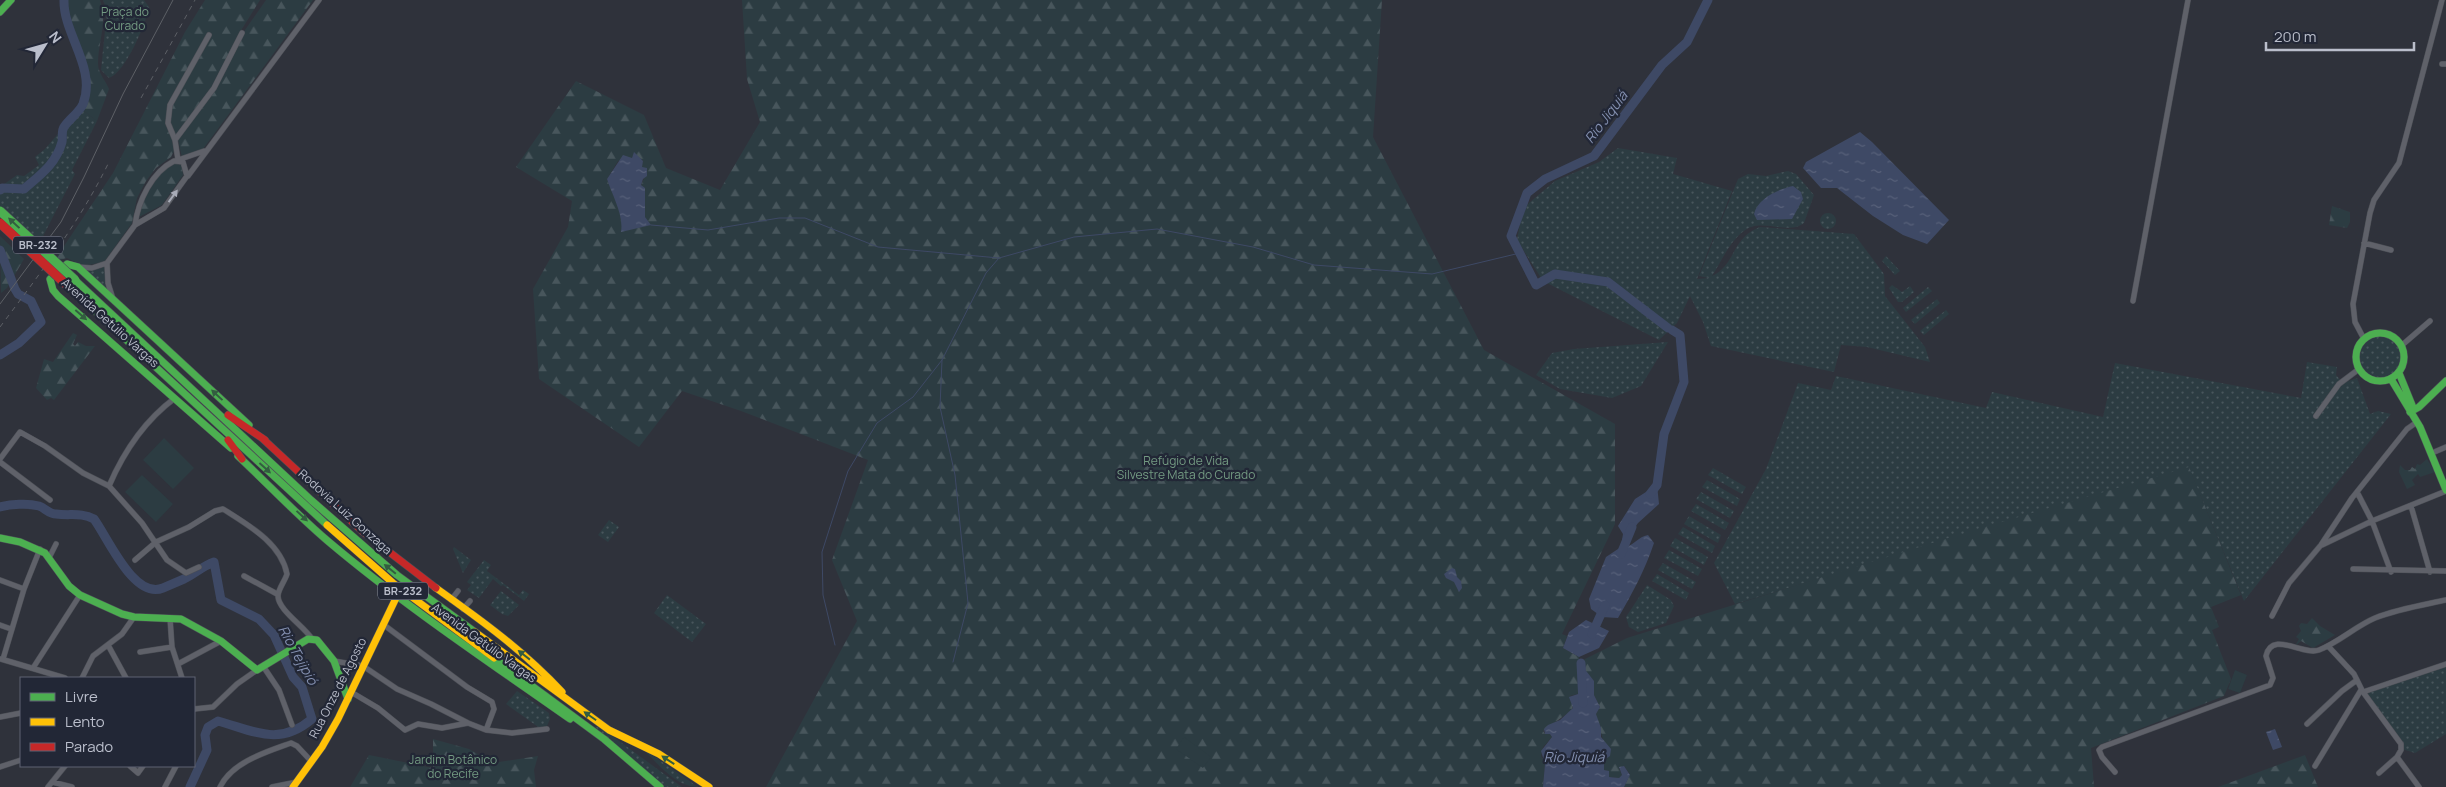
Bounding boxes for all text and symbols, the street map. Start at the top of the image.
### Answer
park label: Praça do Curado [101,3,149,34]
north arrow [20,20,70,70]
scale bar [2266,20,2414,52]
text: 200 m [2274,26,2317,47]
text: N [45,27,66,47]
water label: Rio Jiquiá [1580,86,1632,147]
one-way arrow [168,190,179,203]
one-way arrow [8,217,20,229]
road number: BR-232 [13,236,63,254]
street label: Avenida Getúlio Vargas [58,274,163,371]
one-way arrow [74,309,86,321]
one-way arrow [211,389,223,401]
park label: Refúgio de Vida Silvestre Mata do Curado [1117,452,1255,483]
one-way arrow [258,462,270,474]
street label: Rodovia Luiz Gonzaga [295,465,396,558]
one-way arrow [296,510,308,522]
one-way arrow [384,564,397,575]
road number: BR-232 [378,582,428,600]
street label: Avenida Getúlio Vargas [428,599,540,686]
water label: Rio Tejipió [274,622,323,689]
street label: Rua Onze de Agosto [305,634,370,741]
one-way arrow [518,649,531,660]
legend [20,677,195,767]
text: Livre [65,686,98,707]
text: Lento [65,711,105,732]
one-way arrow [583,711,597,721]
text: Parado [65,736,113,757]
water label: Rio Jiquiá [1544,747,1606,766]
park label: Jardim Botânico do Recife [409,751,497,782]
one-way arrow [661,755,675,765]

